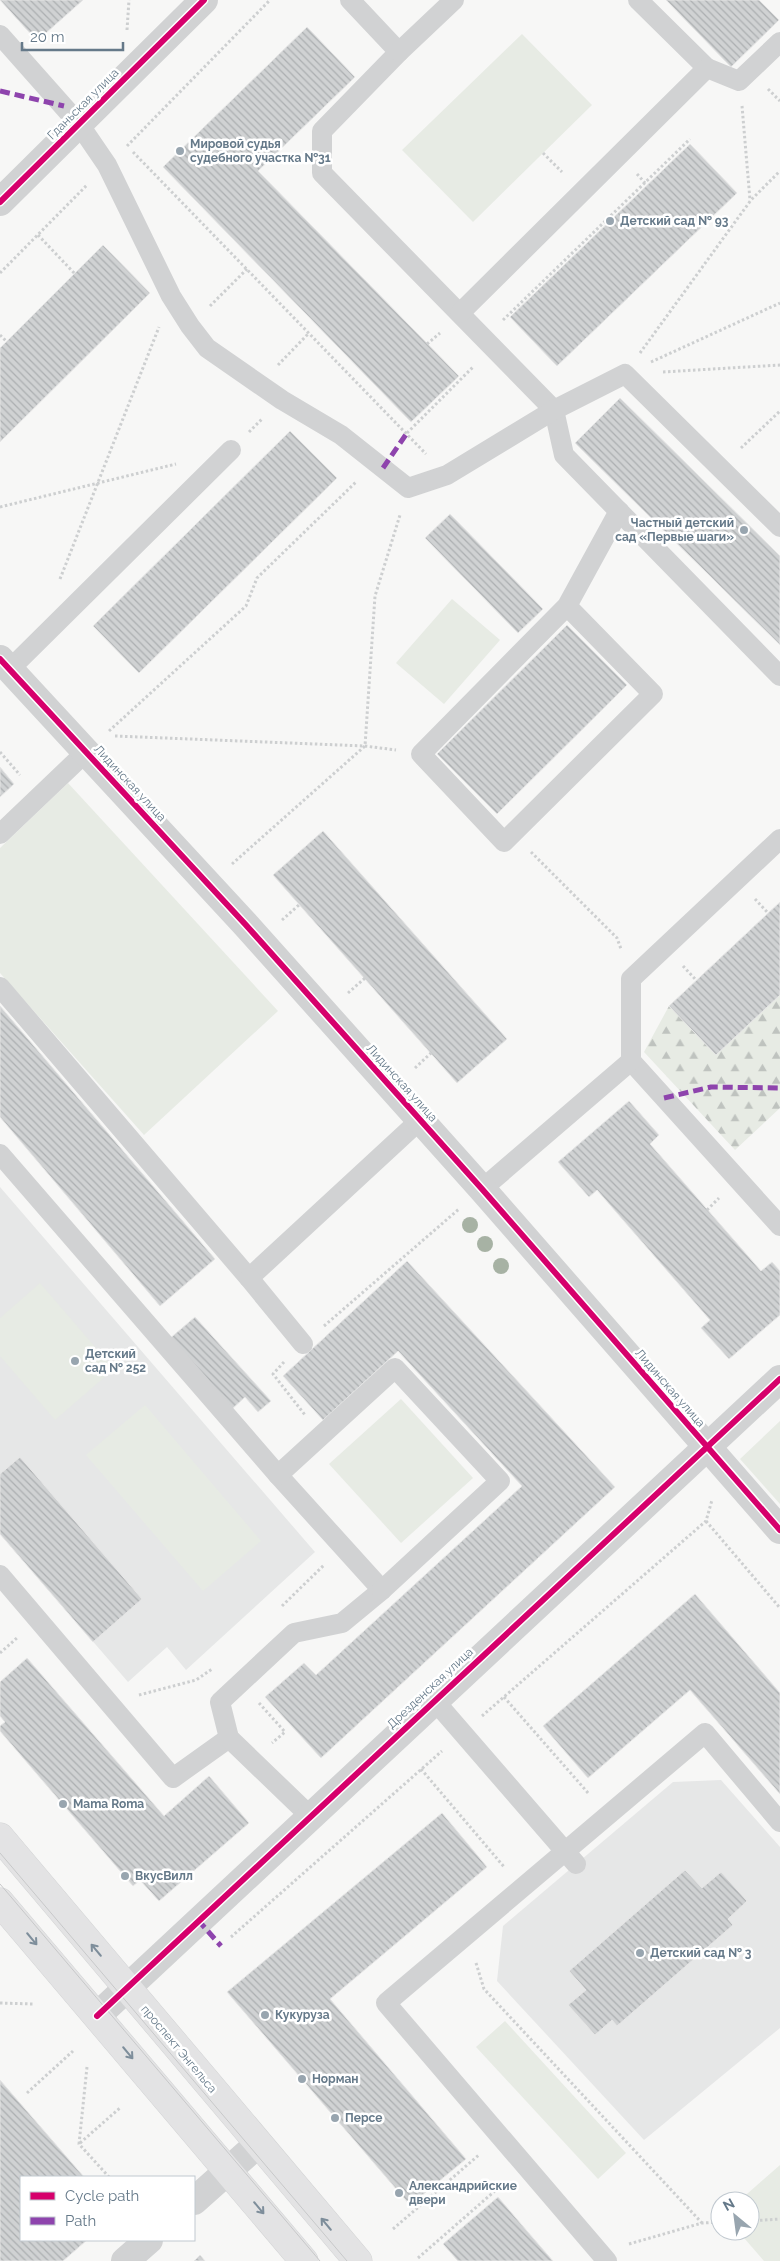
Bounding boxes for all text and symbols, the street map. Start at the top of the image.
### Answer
scale bar [22,20,124,52]
text: 20 m [30,28,65,46]
street label: Гданьская улица [45,66,121,142]
place label: Мировой судья судебного участка №31 [190,137,331,165]
marker: Мировой судья судебного участка №31 [174,145,186,157]
place label: Детский сад № 93 [620,214,729,228]
marker: Детский сад № 93 [604,215,616,227]
place label: Частный детский сад «Первые шаги» [615,516,734,544]
marker: Частный детский сад «Первые шаги» [738,524,750,536]
street label: Лидинская улица [91,742,169,824]
street label: Лидинская улица [364,1041,440,1125]
street label: Лидинская улица [632,1346,708,1430]
place label: Детский сад № 252 [85,1347,146,1375]
marker: Детский сад № 252 [69,1355,81,1367]
street label: Дрезденская улица [384,1645,476,1731]
place label: Mama Roma [73,1797,144,1811]
marker: Mama Roma [57,1798,69,1810]
place label: ВкусВилл [135,1869,193,1883]
marker: ВкусВилл [119,1870,131,1882]
one-way arrow [26,1932,37,1945]
one-way arrow [91,1944,102,1957]
place label: Детский сад № 3 [650,1946,752,1960]
marker: Детский сад № 3 [634,1947,646,1959]
street label: проспект Энгельса [138,2002,220,2096]
place label: Кукуруза [275,2008,330,2022]
marker: Кукуруза [259,2009,271,2021]
one-way arrow [123,2046,134,2059]
place label: Норман [312,2072,359,2086]
marker: Норман [296,2073,308,2085]
place label: Персе [345,2111,382,2125]
marker: Персе [329,2112,341,2124]
legend [20,2176,195,2241]
place label: Александрийские двери [409,2179,517,2207]
text: Cycle path [65,2187,139,2205]
marker: Александрийские двери [393,2187,405,2199]
north arrow [710,2191,760,2241]
text: N [720,2195,737,2214]
one-way arrow [253,2202,265,2215]
text: Path [65,2212,96,2230]
one-way arrow [321,2218,332,2231]

